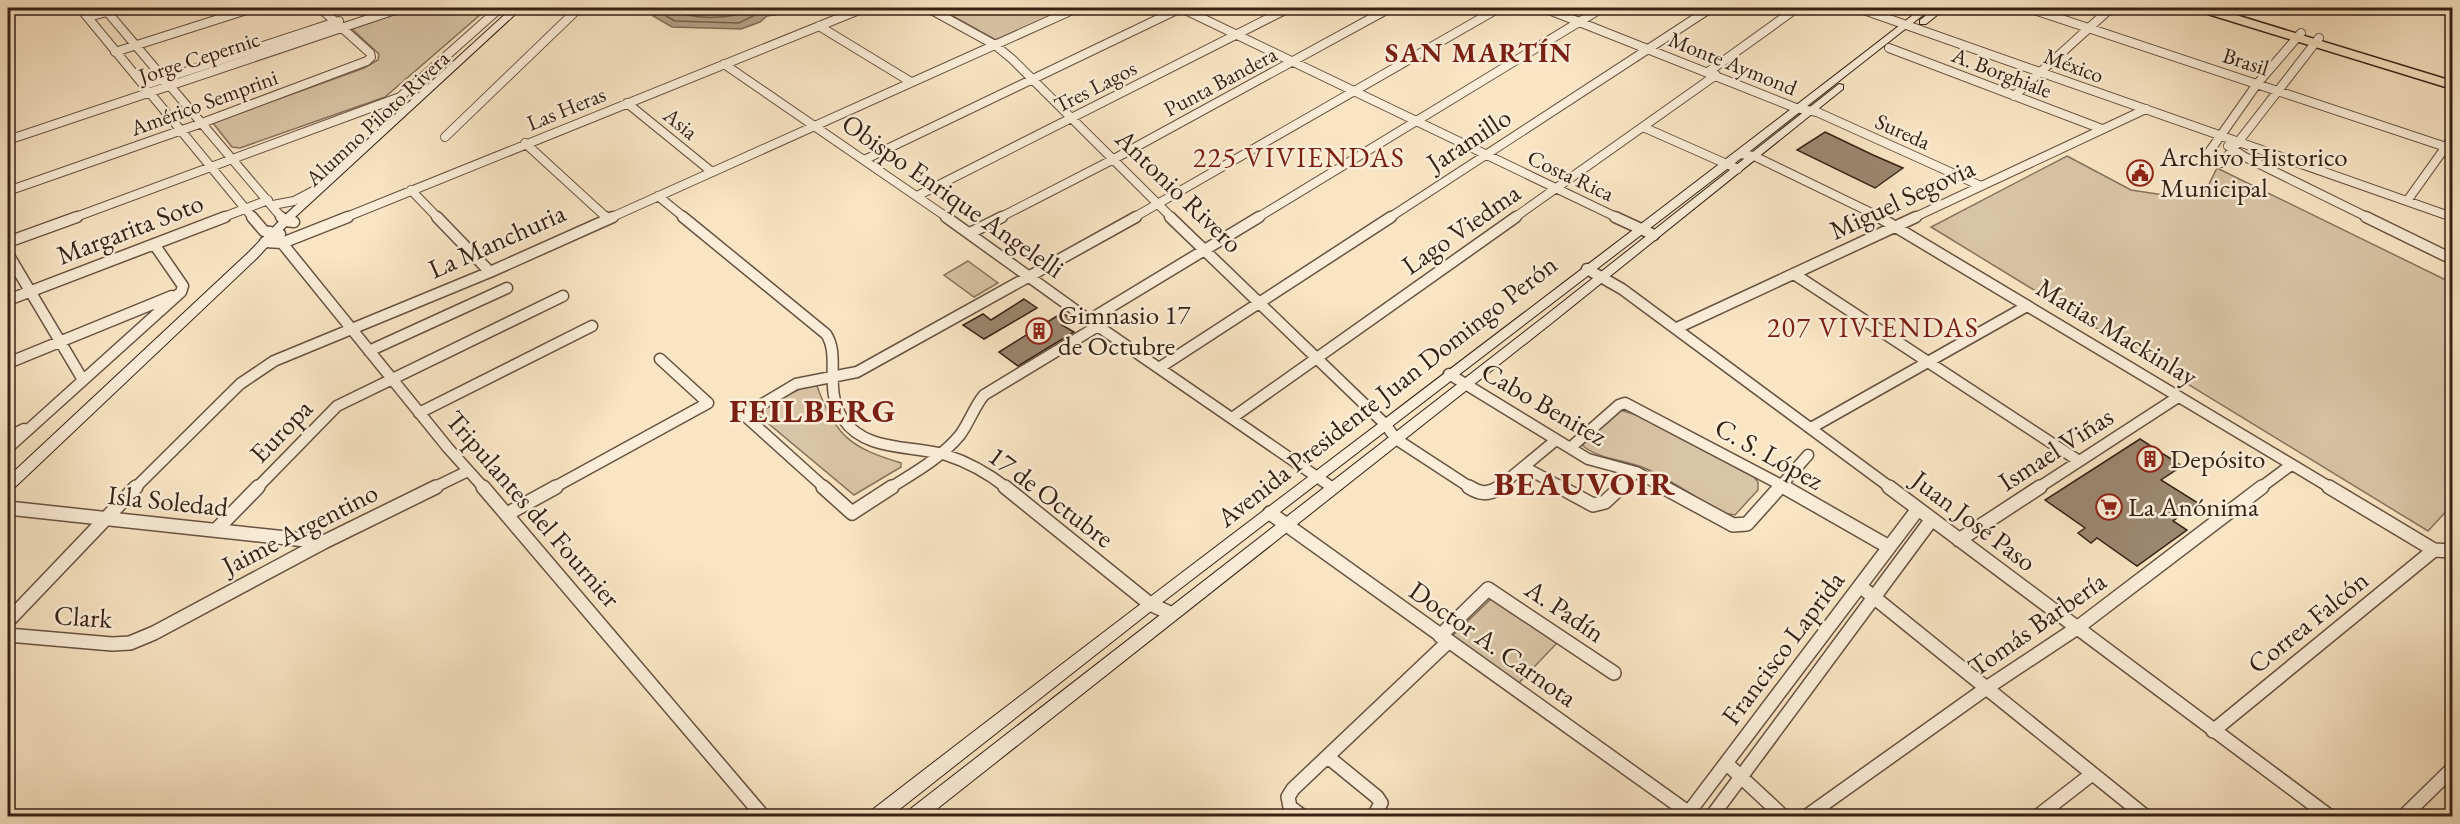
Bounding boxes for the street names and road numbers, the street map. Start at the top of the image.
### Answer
street label: Jorge Cepernic [133,24,263,91]
street label: Monte Aymond [1664,25,1802,103]
street label: Punta Bandera [1158,39,1282,123]
street label: A. Borghiale [1947,40,2056,105]
street label: Brasil [2219,40,2273,83]
street label: México [2040,41,2108,90]
street label: Alumno Piloto Rivera [298,44,456,193]
street label: Tres Lagos [1049,53,1142,120]
street label: Américo Semprini [126,62,282,143]
street label: Las Heras [522,80,610,137]
street label: Jaramillo [1418,99,1518,181]
street label: Asia [657,100,704,146]
street label: Obispo Enrique Angelelli [835,106,1072,286]
street label: Sureda [1871,107,1935,156]
street label: Antonio Rivero [1107,120,1251,260]
street label: Costa Rica [1523,143,1619,208]
street label: Miguel Segovia [1824,150,1980,247]
street label: Lago Viedma [1395,175,1527,282]
street label: Margarita Soto [52,185,208,272]
street label: La Manchuria [423,195,571,286]
street label: Avenida Presidente Juan Domingo Perón [1209,247,1564,535]
street label: Matias Mackinlay [2030,270,2205,394]
street label: Cabo Benitez [1475,354,1614,454]
street label: Europa [242,391,320,470]
street label: Ismael Viñas [1992,398,2120,499]
street label: Tripulantes del Fournier [438,403,629,615]
street label: C. S. López [1709,409,1830,498]
street label: 17 de Octubre [981,438,1121,555]
street label: Juan José Paso [1903,461,2044,579]
street label: Jaime Argentino [214,474,384,584]
street label: Isla Soledad [106,477,230,524]
street label: Correa Falcón [2240,562,2375,681]
street label: Tomás Barbería [1961,563,2113,684]
street label: Francisco Laprida [1713,564,1852,732]
street label: A. Padín [1518,571,1612,650]
street label: Doctor A. Carnota [1403,573,1584,715]
street label: Clark [53,597,114,636]

